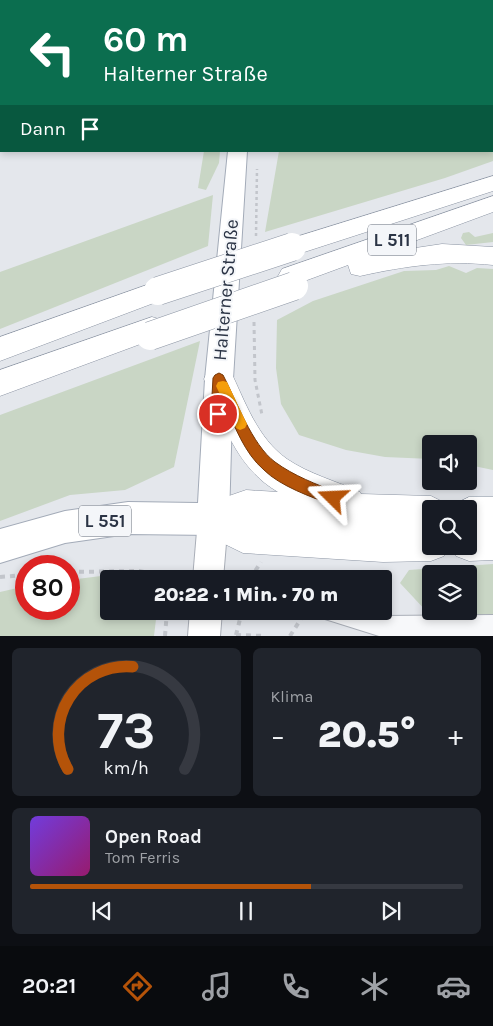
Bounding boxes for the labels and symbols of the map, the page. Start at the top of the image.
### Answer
street label: Halterner Straße [209,218,243,362]
road number: L 511 [368,224,416,256]
pin [197,393,239,435]
position arrow [306,471,358,523]
road number: L 551 [79,506,131,536]
speed limit sign: 80 [15,555,80,620]

